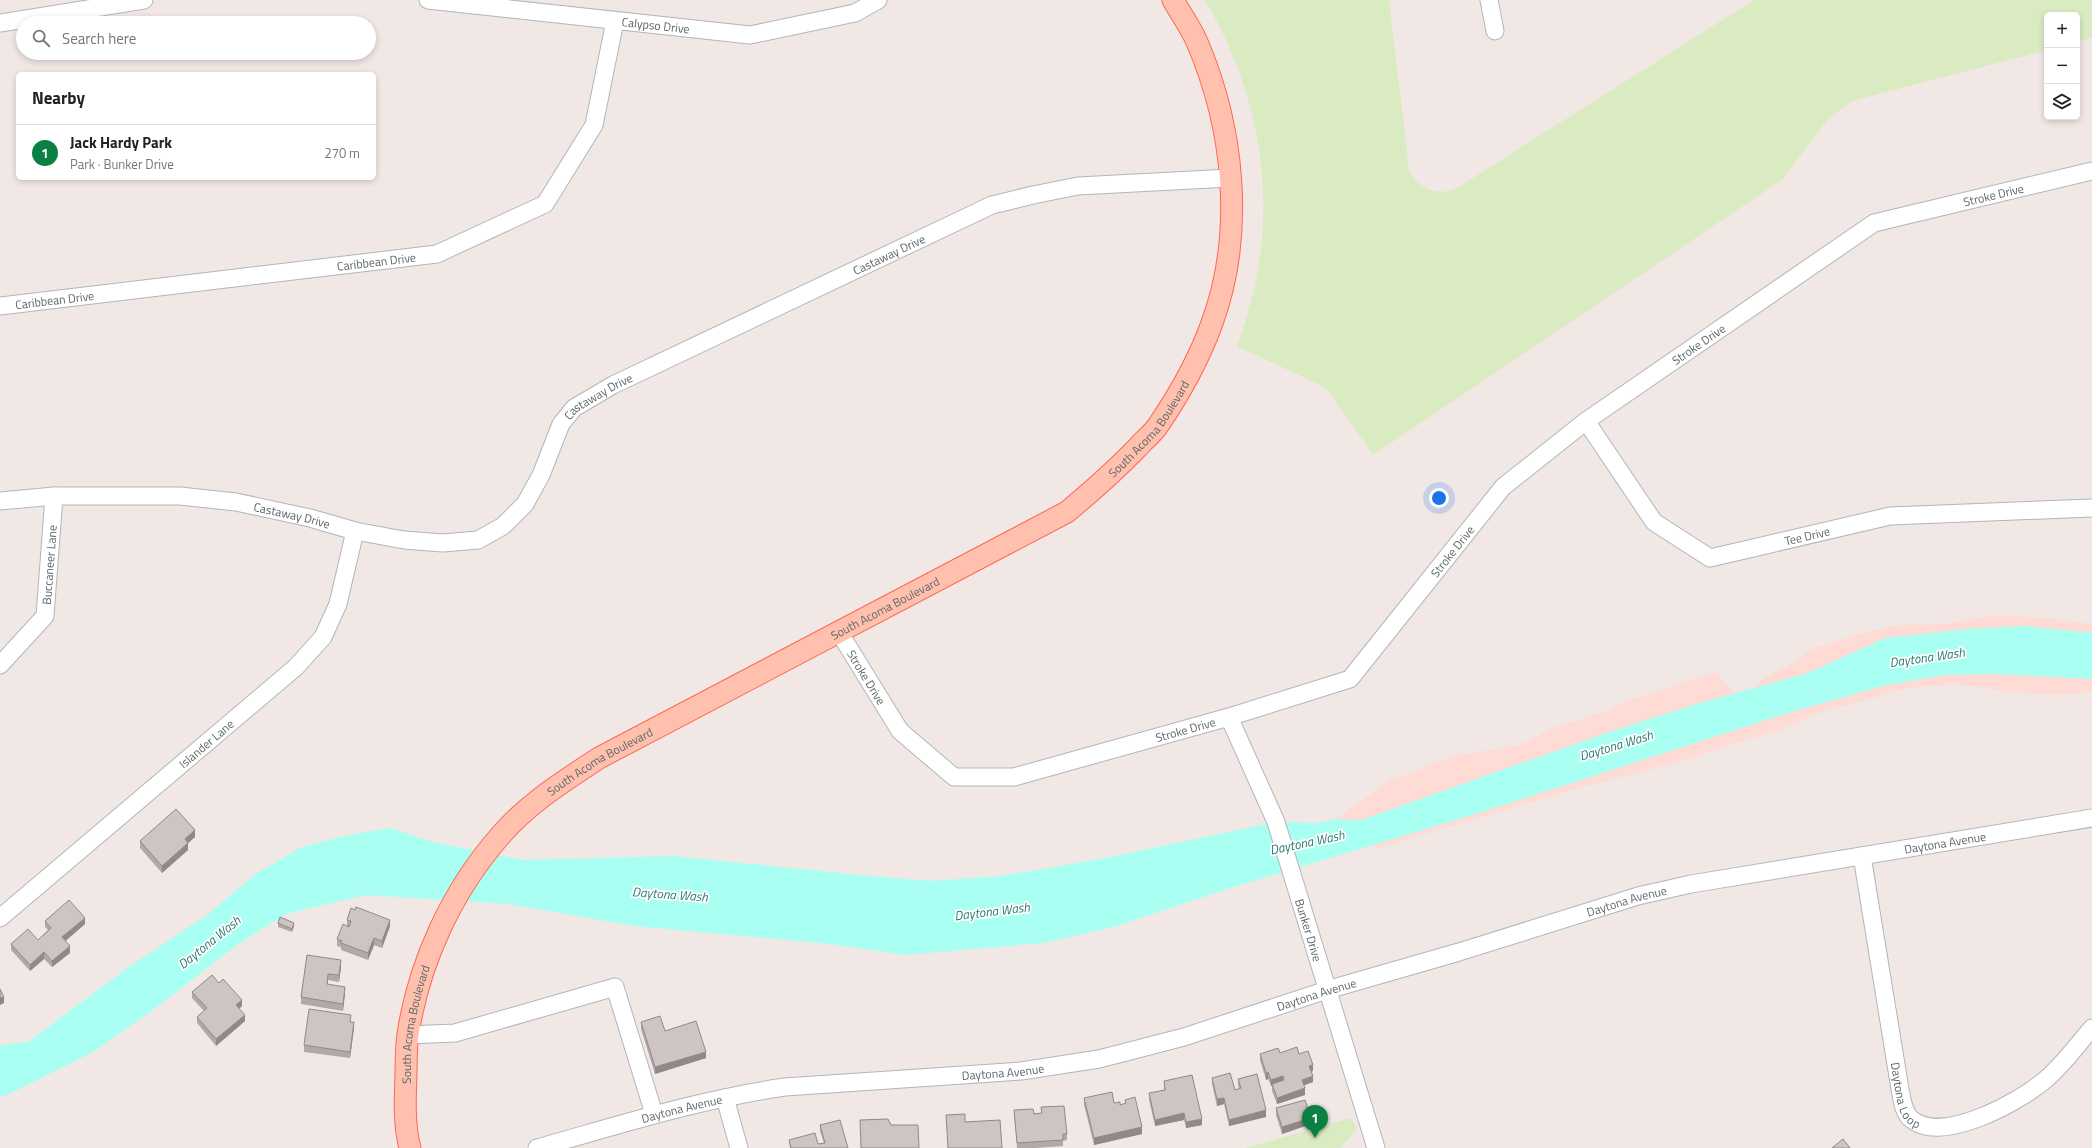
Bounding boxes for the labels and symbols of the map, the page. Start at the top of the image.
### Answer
street label: Calypso Drive [621,12,691,38]
street label: Stroke Drive [1961,178,2026,211]
street label: Castaway Drive [849,229,928,279]
street label: Caribbean Drive [336,247,417,275]
street label: Caribbean Drive [14,285,95,314]
street label: Stroke Drive [1667,319,1729,369]
street label: Castaway Drive [559,368,635,424]
street label: South Acoma Boulevard [1103,377,1194,482]
your location [1429,488,1449,508]
street label: Castaway Drive [252,497,333,533]
street label: Stroke Drive [1425,521,1479,581]
street label: Tee Drive [1782,521,1832,550]
street label: Buccaneer Lane [36,524,61,605]
street label: South Acoma Boulevard [827,571,943,644]
water label: Daytona Wash [1888,642,1966,672]
street label: Stroke Drive [843,646,891,708]
street label: Stroke Drive [1153,712,1217,747]
street label: Islander Lane [174,714,238,772]
street label: South Acoma Boulevard [543,722,656,800]
water label: Daytona Wash [1577,724,1656,766]
water label: Daytona Wash [1268,824,1347,860]
street label: Daytona Avenue [1903,826,1987,858]
street label: Daytona Avenue [1584,880,1668,921]
water label: Daytona Wash [632,881,709,907]
water label: Daytona Wash [953,896,1031,926]
street label: Bunker Drive [1291,896,1328,964]
water label: Daytona Wash [173,910,245,974]
street label: South Acoma Boulevard [396,962,434,1084]
street label: Daytona Avenue [1274,973,1358,1015]
street label: Daytona Avenue [961,1058,1045,1085]
street label: Daytona Loop [1886,1061,1924,1133]
street label: Daytona Avenue [639,1089,724,1127]
pin: 1 [1302,1105,1328,1138]

